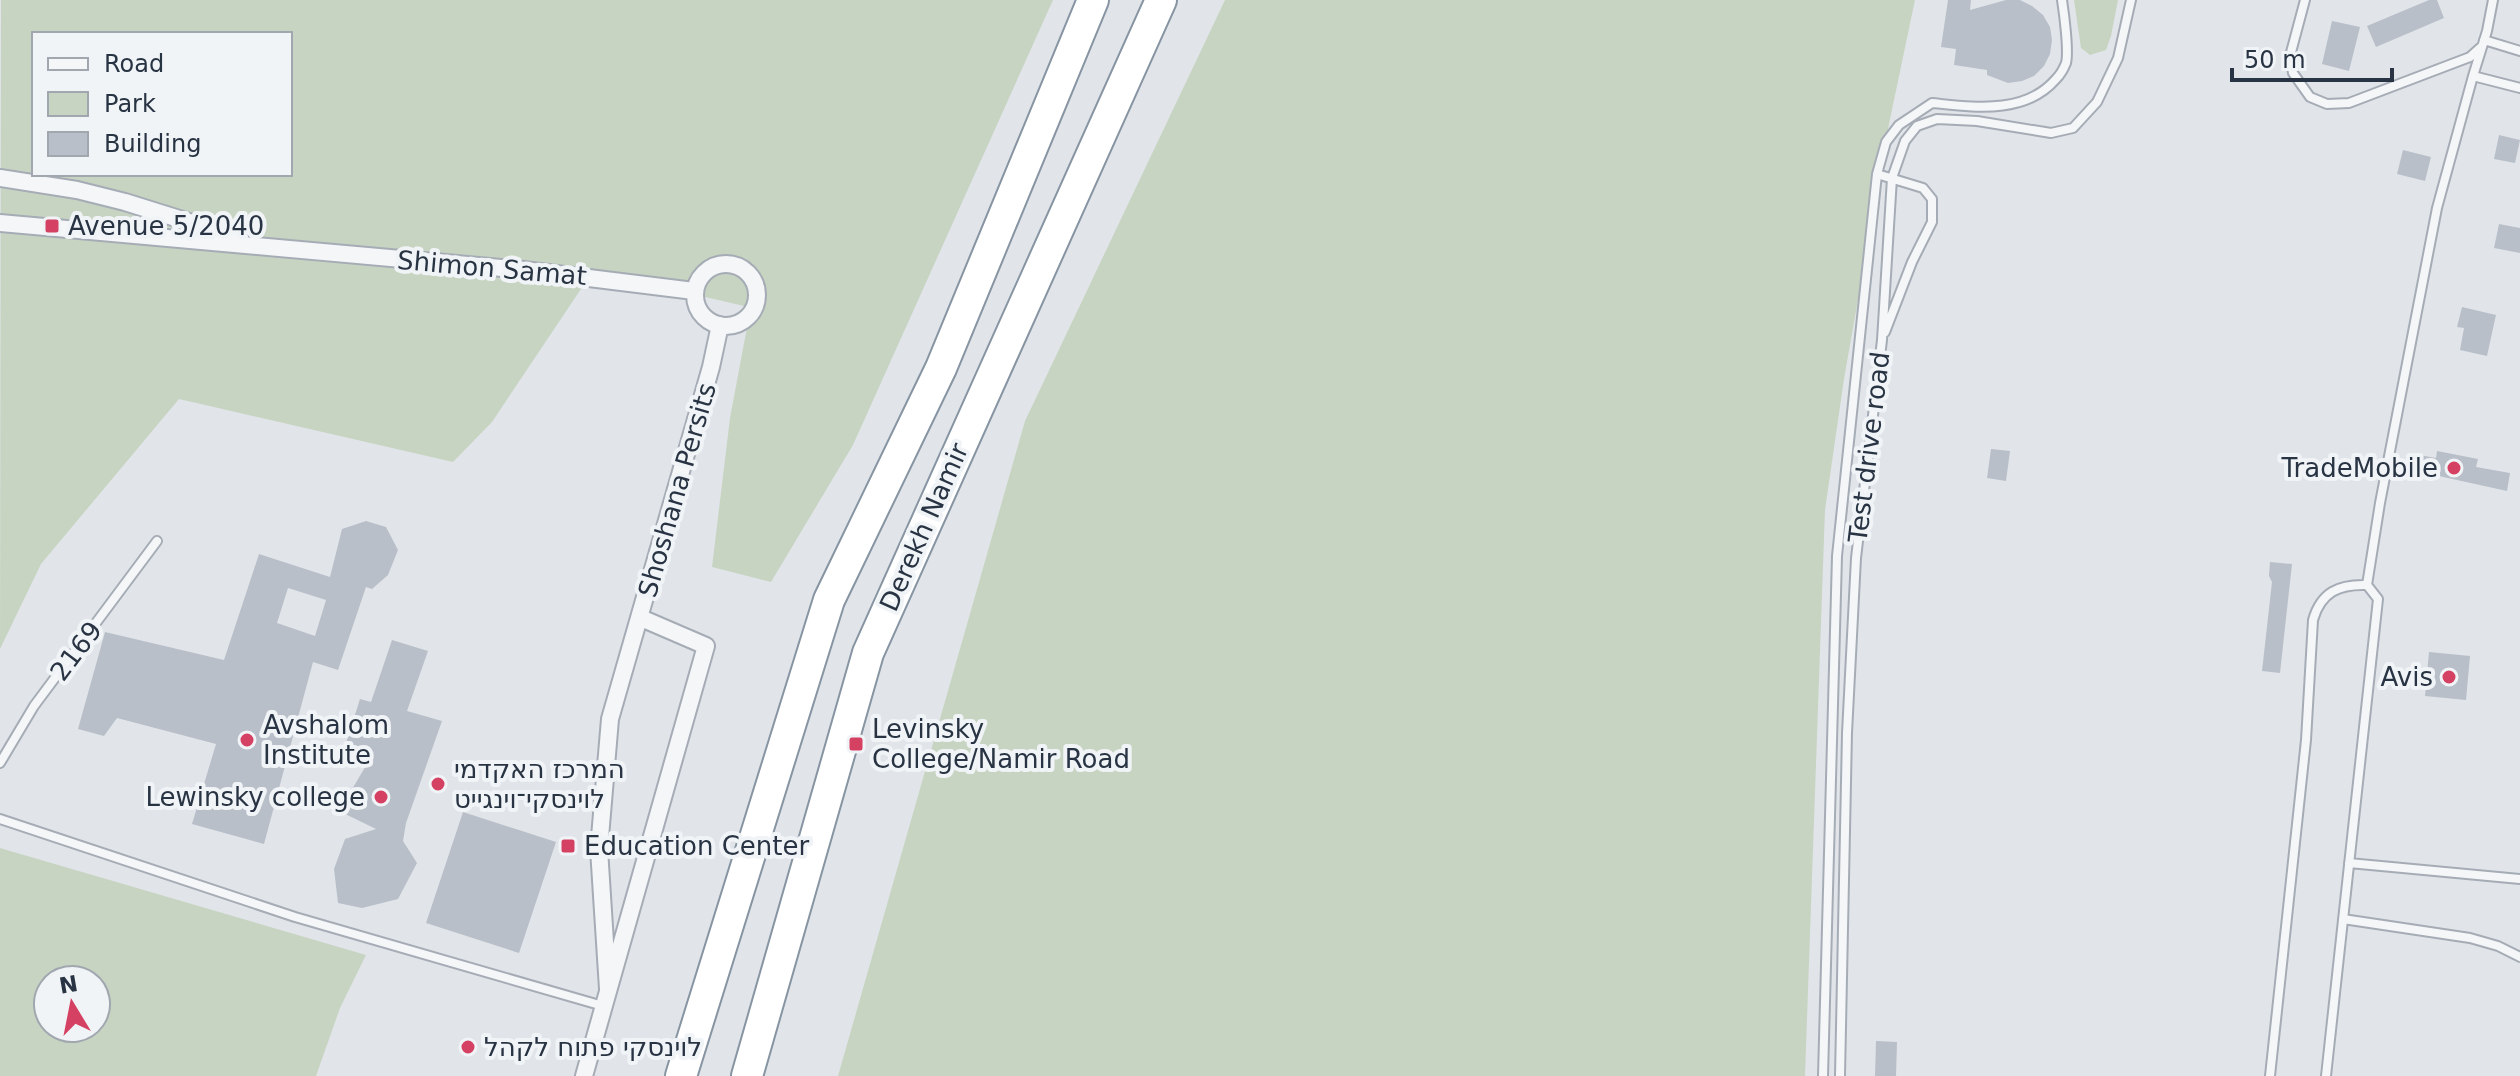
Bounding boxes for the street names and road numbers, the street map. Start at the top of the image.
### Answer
street label: Shimon Samat [396,245,588,291]
street label: Test drive road [1842,350,1896,545]
street label: Shoshana Persits [632,379,722,601]
street label: Derekh Namir [874,438,975,616]
street label: 2169 [44,616,108,686]

